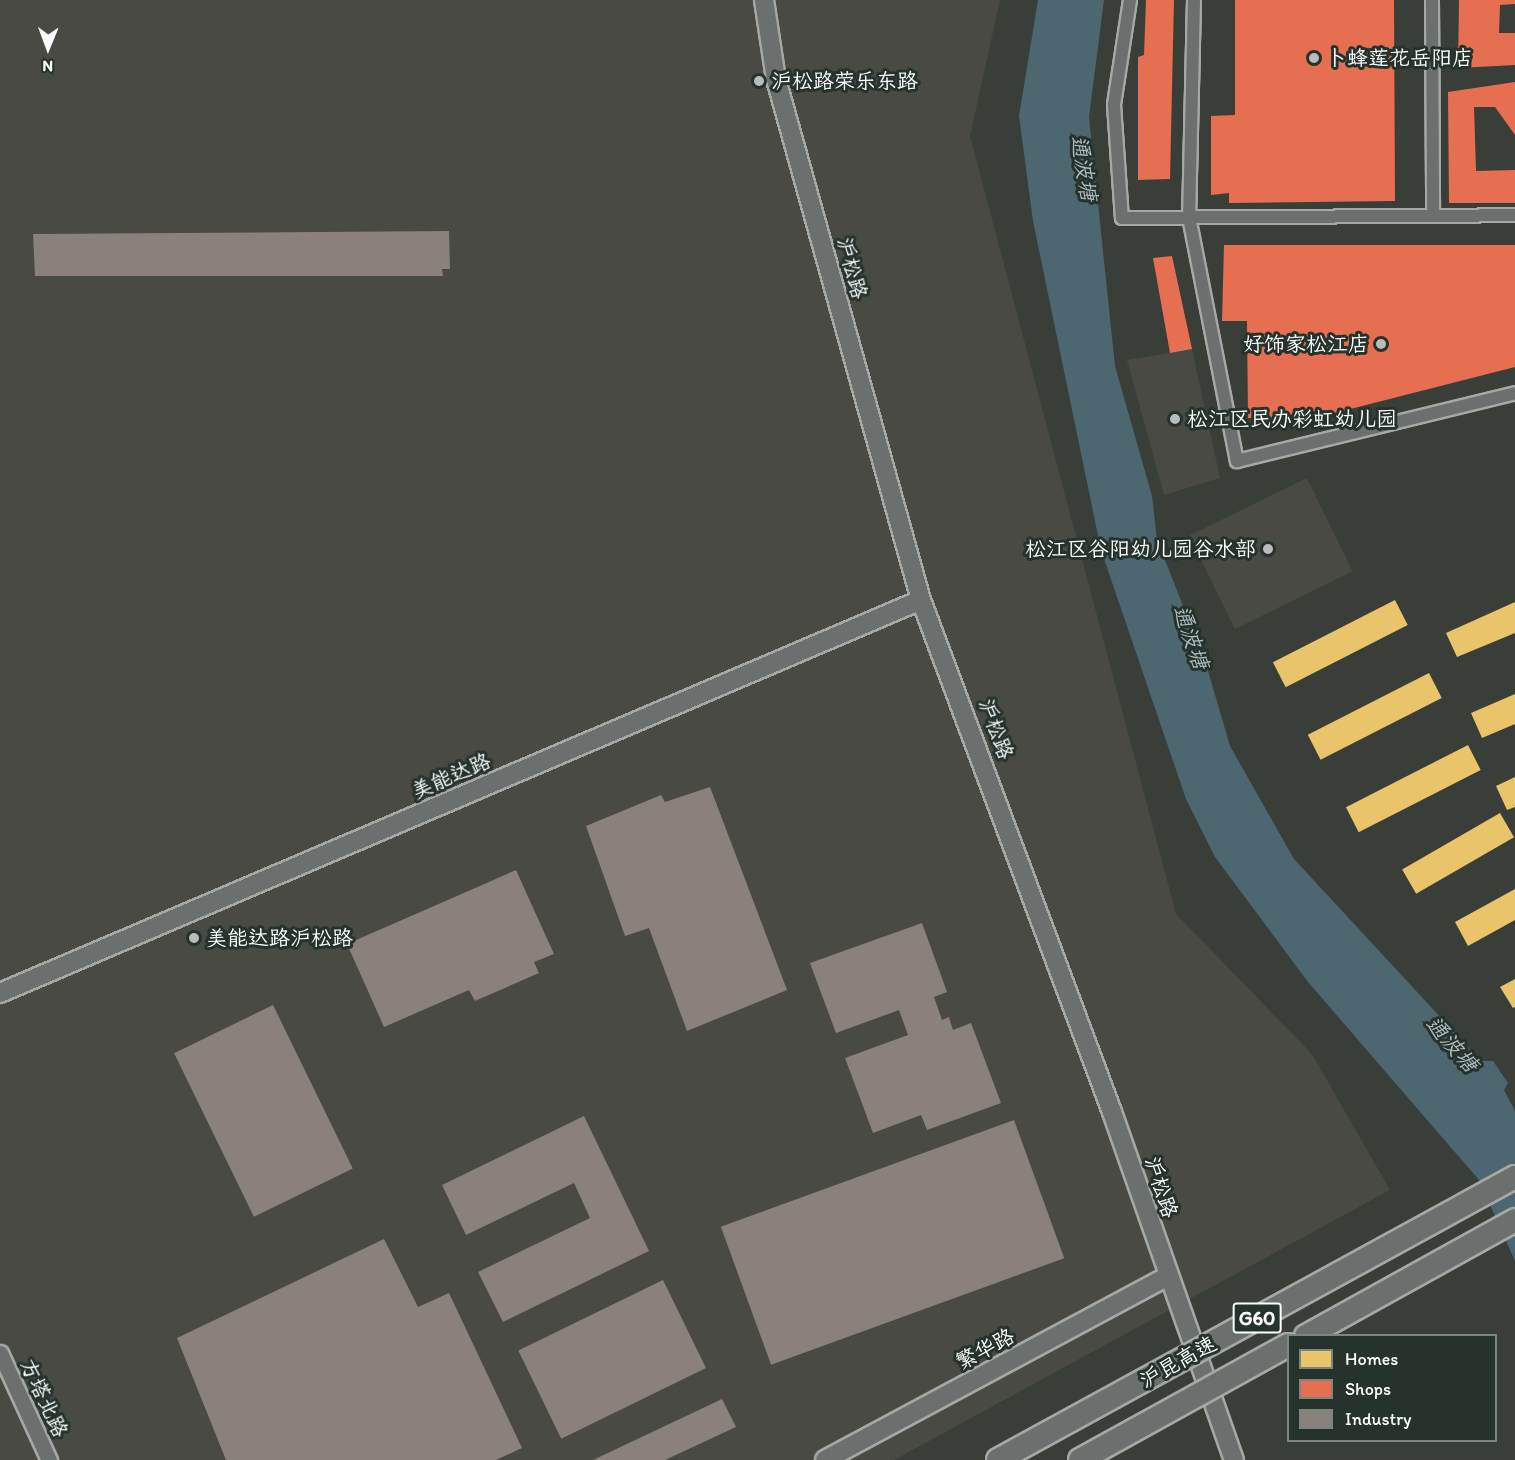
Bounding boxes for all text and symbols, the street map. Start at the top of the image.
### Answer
north arrow [18,18,78,78]
place label: 卜蜂莲花岳阳店 [1326,45,1473,71]
marker: 卜蜂莲花岳阳店 [1307,51,1321,65]
text: N [42,57,53,76]
place label: 沪松路荣乐东路 [771,68,918,94]
marker: 沪松路荣乐东路 [752,74,766,88]
water label: 通波塘 [1066,133,1102,203]
street label: 沪松路 [832,234,872,302]
place label: 好饰家松江店 [1243,331,1369,357]
marker: 好饰家松江店 [1374,337,1388,351]
place label: 松江区民办彩虹幼儿园 [1187,406,1397,432]
marker: 松江区民办彩虹幼儿园 [1168,412,1182,426]
place label: 松江区谷阳幼儿园谷水部 [1025,536,1256,562]
marker: 松江区谷阳幼儿园谷水部 [1261,542,1275,556]
water label: 通波塘 [1168,602,1214,672]
street label: 沪松路 [973,695,1019,763]
street label: 美能达路 [407,748,495,804]
place label: 美能达路沪松路 [206,925,353,951]
marker: 美能达路沪松路 [187,931,201,945]
water label: 通波塘 [1420,1010,1484,1078]
street label: 沪松路 [1139,1153,1183,1221]
road number: G60 [1232,1301,1282,1335]
street label: 繁华路 [951,1323,1019,1375]
street label: 沪昆高速 [1135,1331,1221,1393]
legend [1287,1334,1497,1442]
text: Homes [1345,1348,1398,1370]
street label: 方塔北路 [15,1355,73,1441]
text: Shops [1345,1378,1391,1400]
text: Industry [1345,1408,1412,1430]

